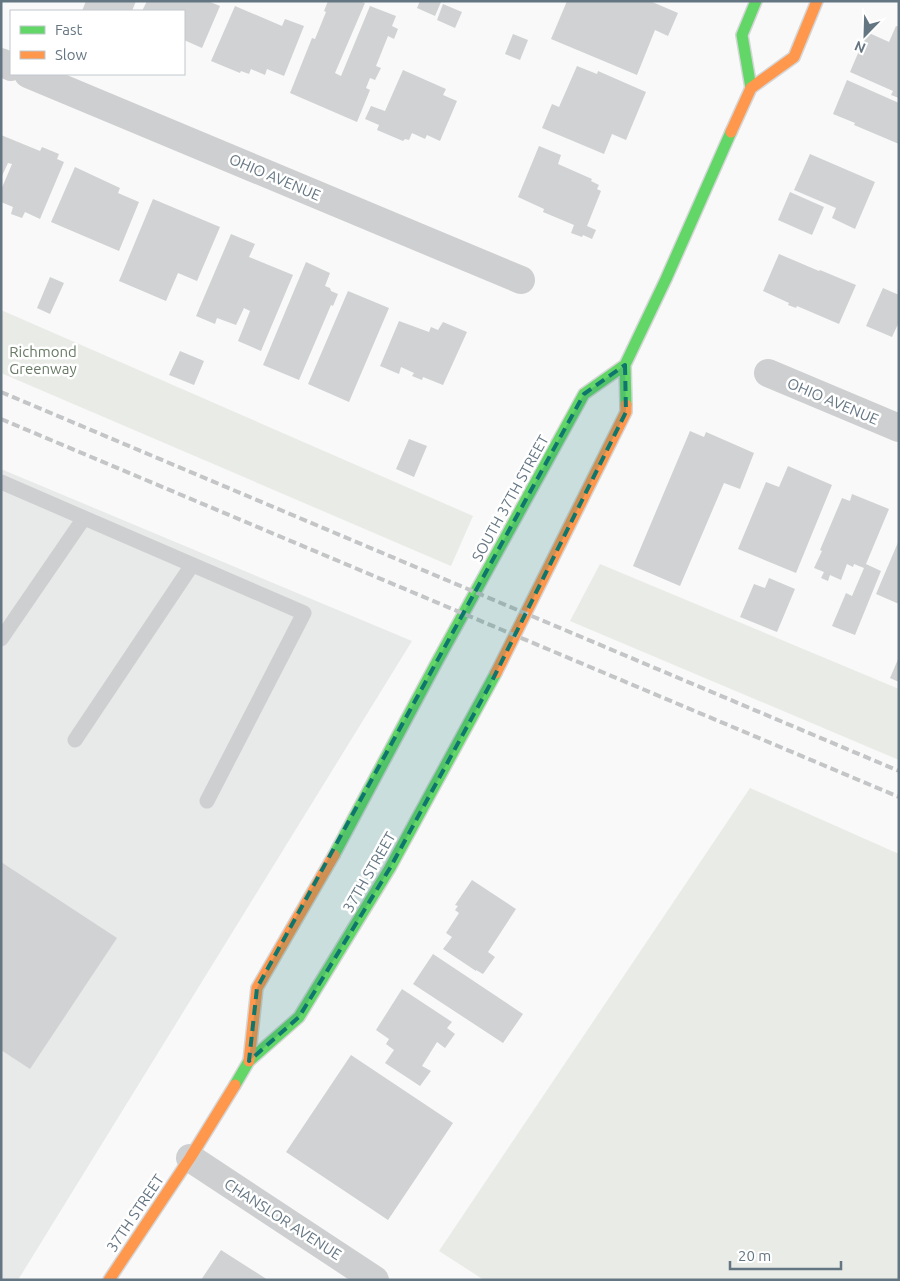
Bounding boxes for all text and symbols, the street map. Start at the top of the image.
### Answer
legend [10,10,185,75]
north arrow [840,10,890,60]
text: Fast [55,21,83,38]
text: N [852,38,868,56]
text: Slow [55,46,88,63]
street label: OHIO AVENUE [227,150,323,204]
park label: Richmond Greenway [9,343,77,377]
street label: OHIO AVENUE [785,374,881,428]
street label: SOUTH 37TH STREET [468,431,552,564]
street label: 37TH STREET [339,828,399,915]
street label: 37TH STREET [103,1170,168,1255]
street label: CHANSLOR AVENUE [221,1175,345,1263]
scale bar [730,1238,841,1270]
text: 20 m [738,1247,771,1264]

